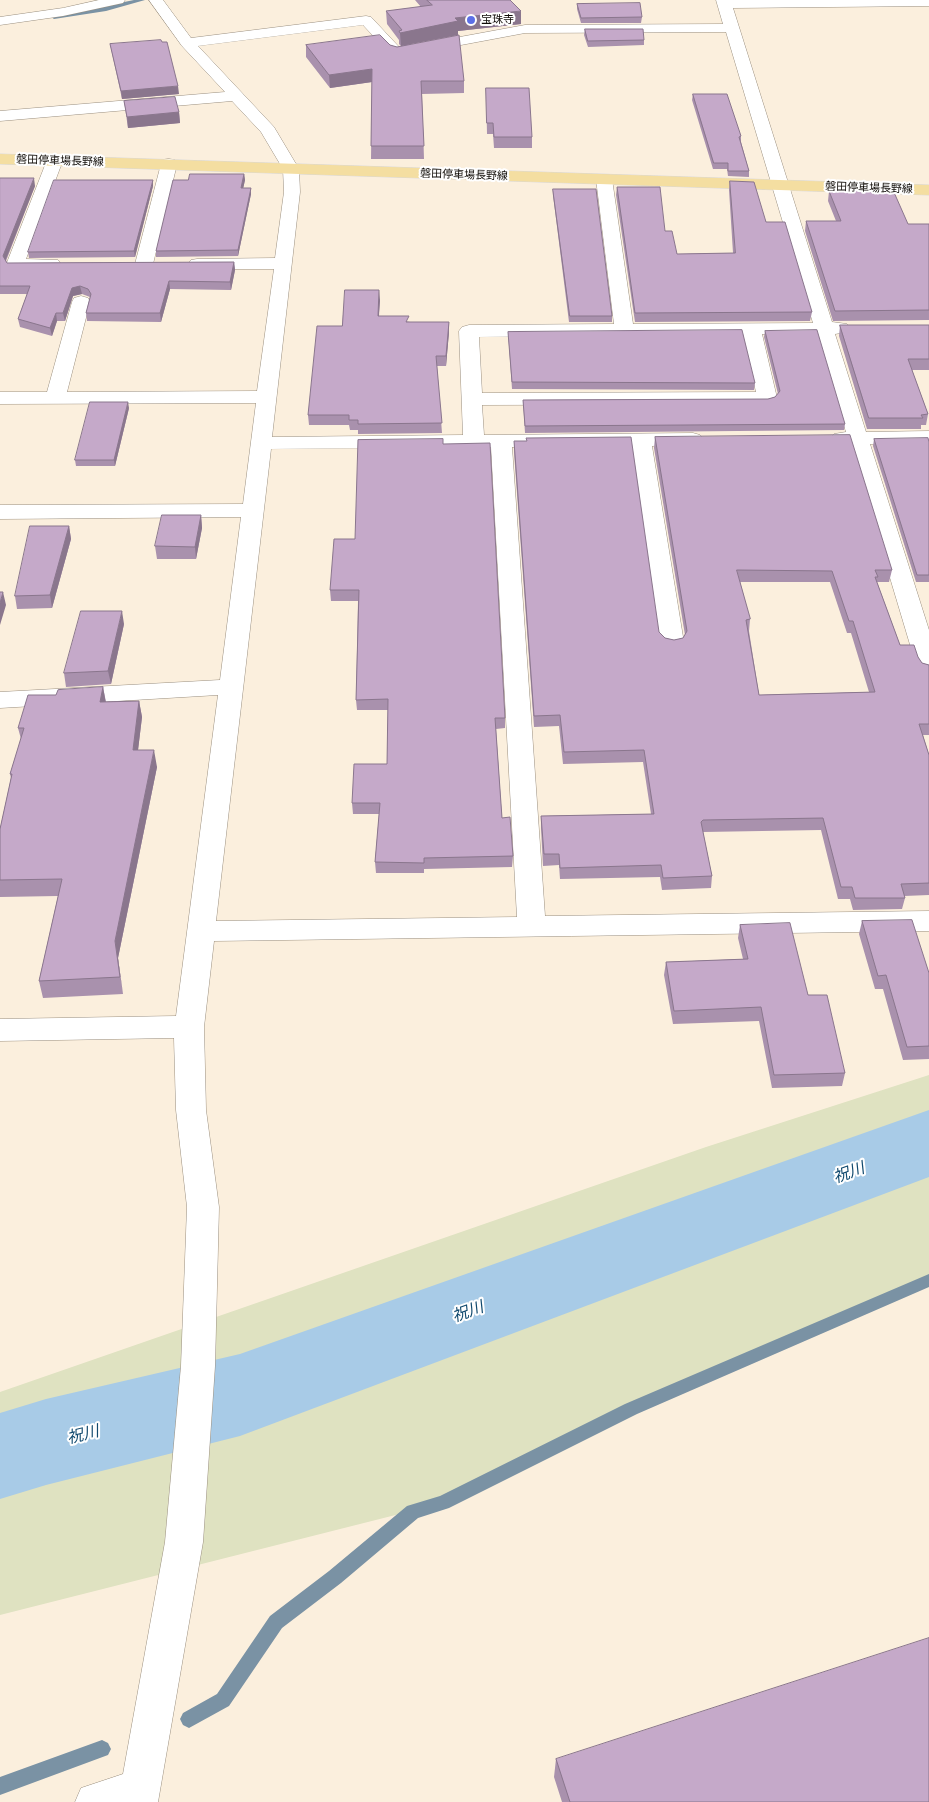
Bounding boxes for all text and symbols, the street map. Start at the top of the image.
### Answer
place label: 宝珠寺 [481,13,514,27]
marker: 宝珠寺 [465,14,477,26]
street label: 磐田停車場長野線 [16,153,104,169]
street label: 磐田停車場長野線 [420,167,508,183]
street label: 磐田停車場長野線 [825,180,913,196]
water label: 祝川 [831,1159,867,1187]
water label: 祝川 [450,1298,486,1326]
water label: 祝川 [65,1422,101,1448]

